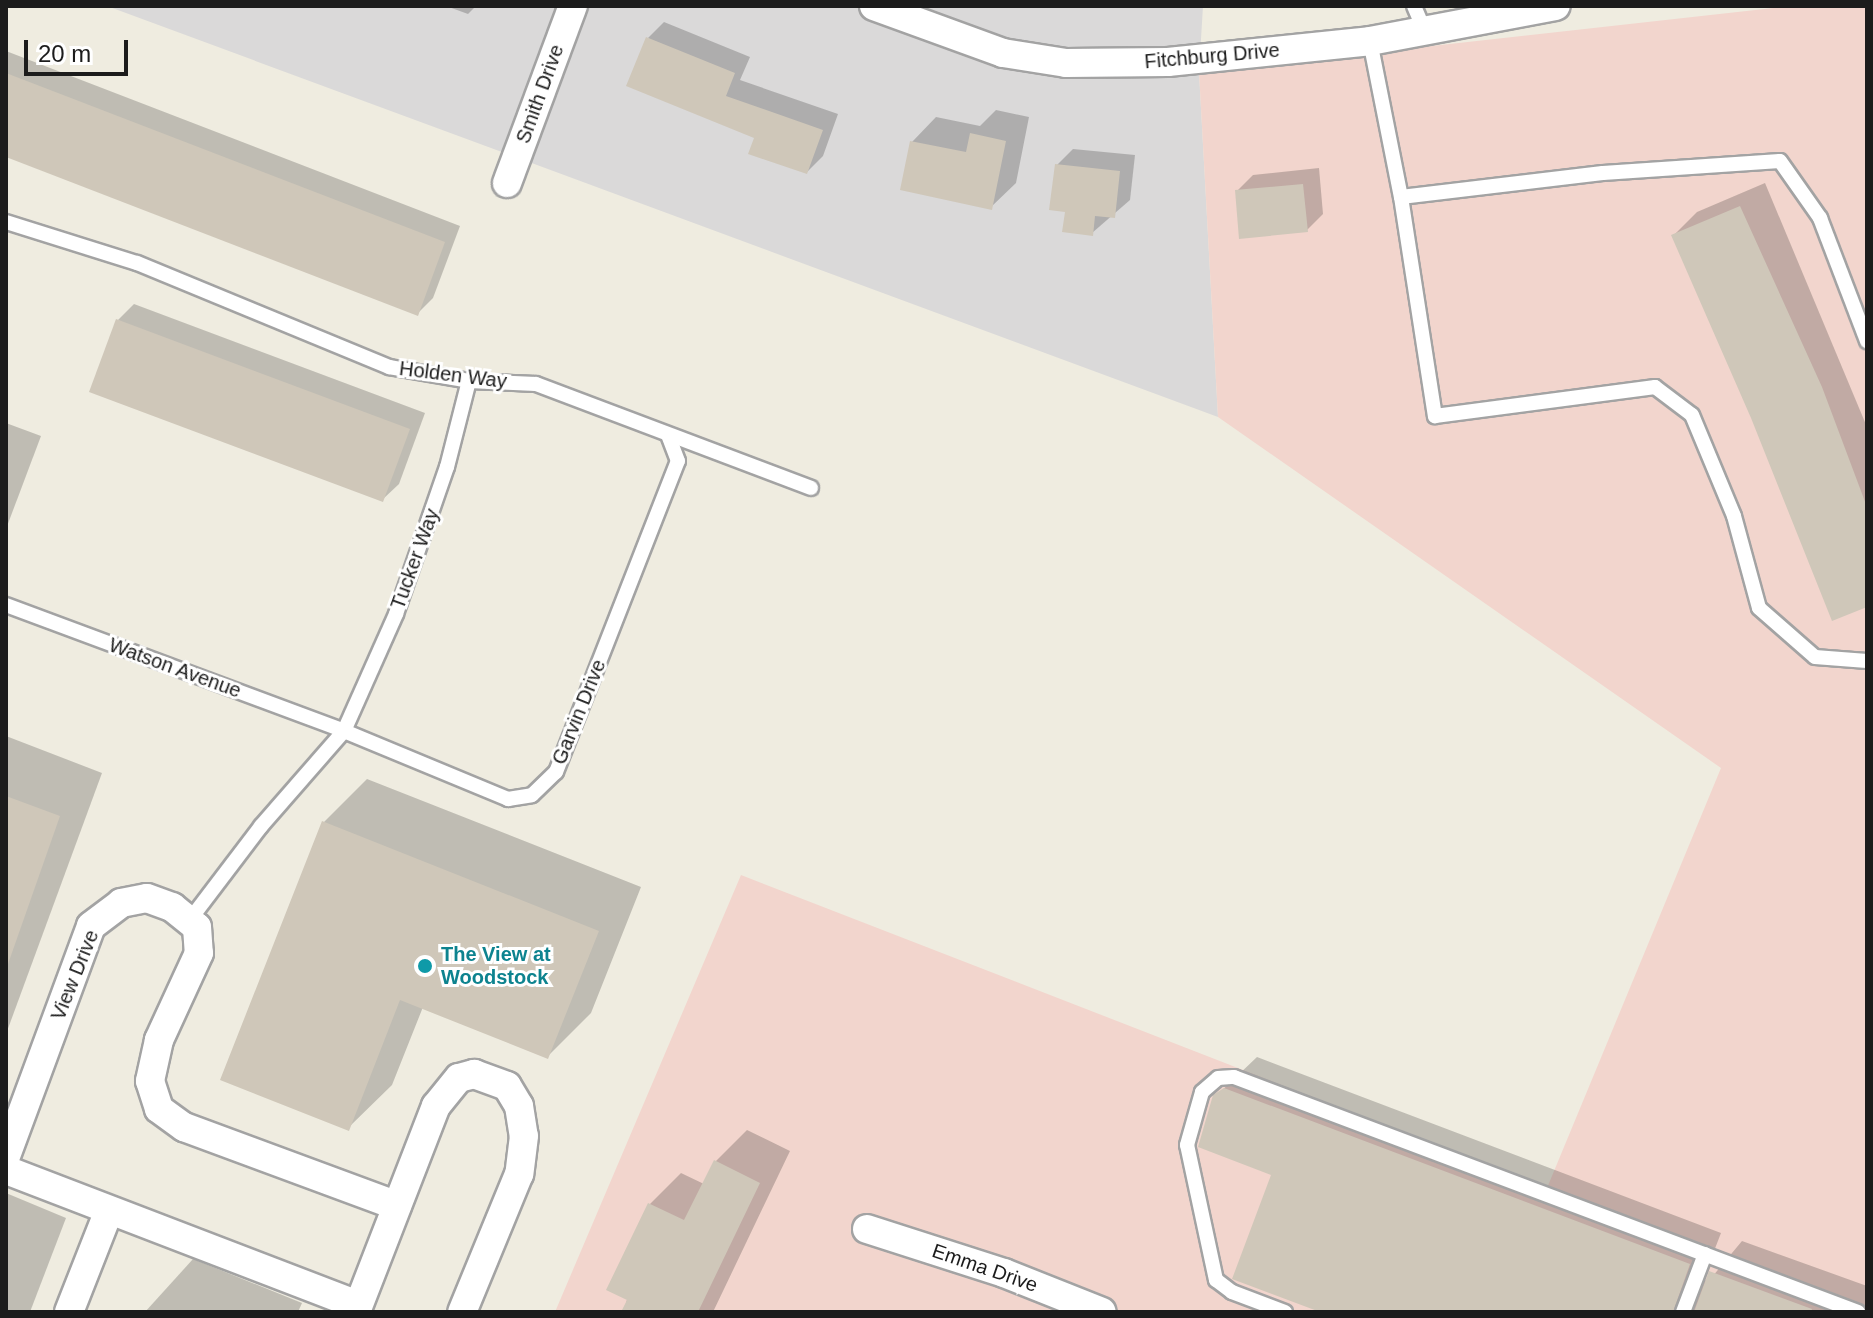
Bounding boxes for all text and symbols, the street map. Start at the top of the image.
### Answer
scale bar [28,24,132,74]
street label: Fitchburg Drive [1143,38,1281,74]
text: 20 m [38,40,91,67]
street label: Smith Drive [511,41,569,147]
street label: Holden Way [398,356,508,394]
street label: Tucker Way [386,505,444,613]
street label: Watson Avenue [105,633,245,703]
street label: Garvin Drive [547,656,611,768]
street label: View Drive [46,926,104,1024]
place label: The View at Woodstock [441,942,551,989]
marker: The View at Woodstock [416,957,434,975]
street label: Emma Drive [929,1239,1041,1297]

